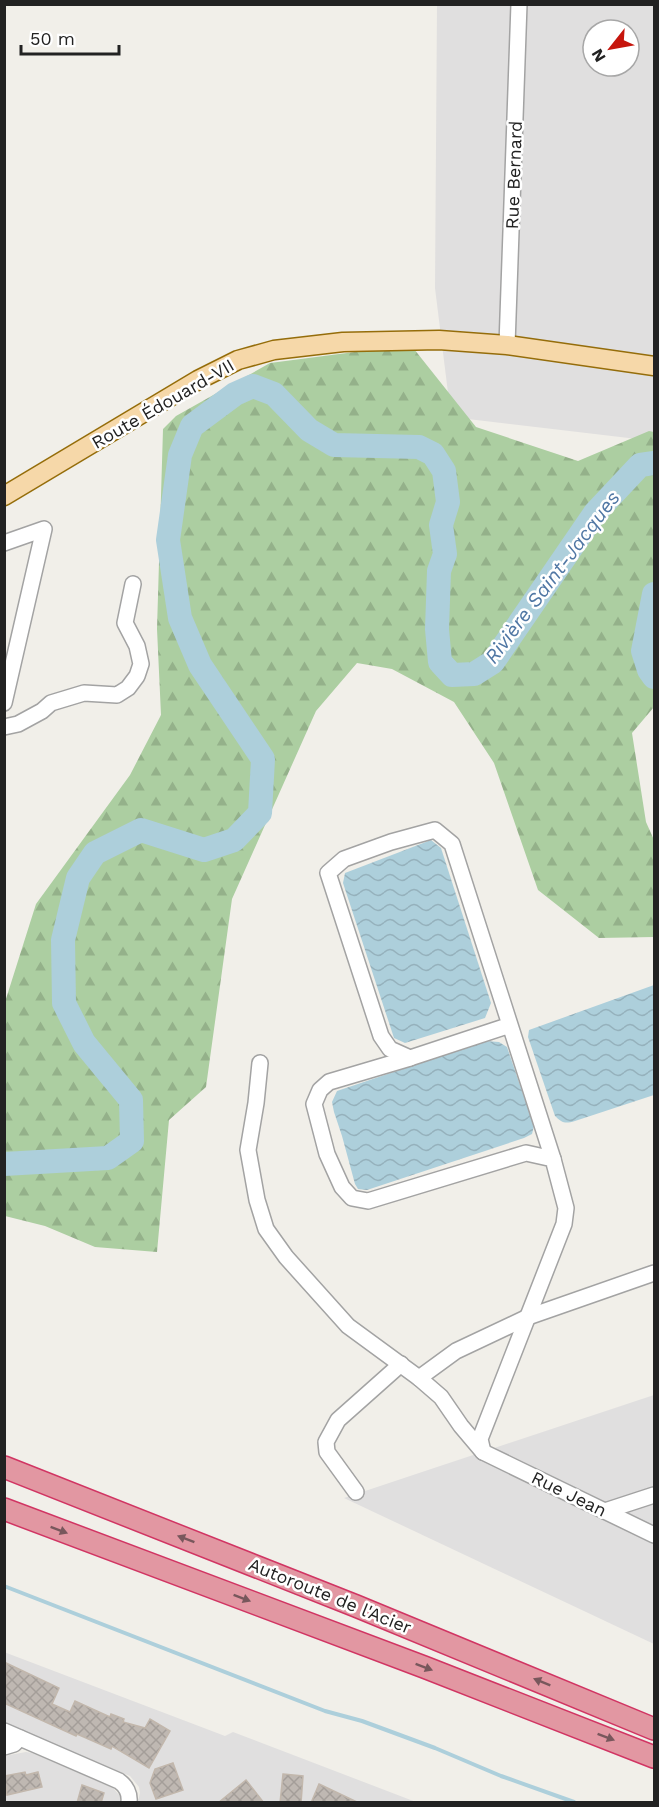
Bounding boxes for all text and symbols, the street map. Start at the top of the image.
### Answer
scale bar [21,18,118,56]
north arrow [581,18,641,78]
text: 50 m [30,28,75,49]
text: N [587,45,610,65]
street label: Rue Bernard [501,120,526,230]
street label: Route Édouard-VII [88,354,238,453]
water label: Rivière Saint-Jacques [479,486,625,668]
street label: Rue Jean [528,1466,610,1521]
one-way arrow [50,1526,68,1535]
one-way arrow [177,1534,195,1543]
street label: Autoroute de l'Acier [246,1553,415,1638]
one-way arrow [233,1594,251,1604]
one-way arrow [415,1662,433,1672]
one-way arrow [533,1677,551,1687]
one-way arrow [597,1733,615,1743]

